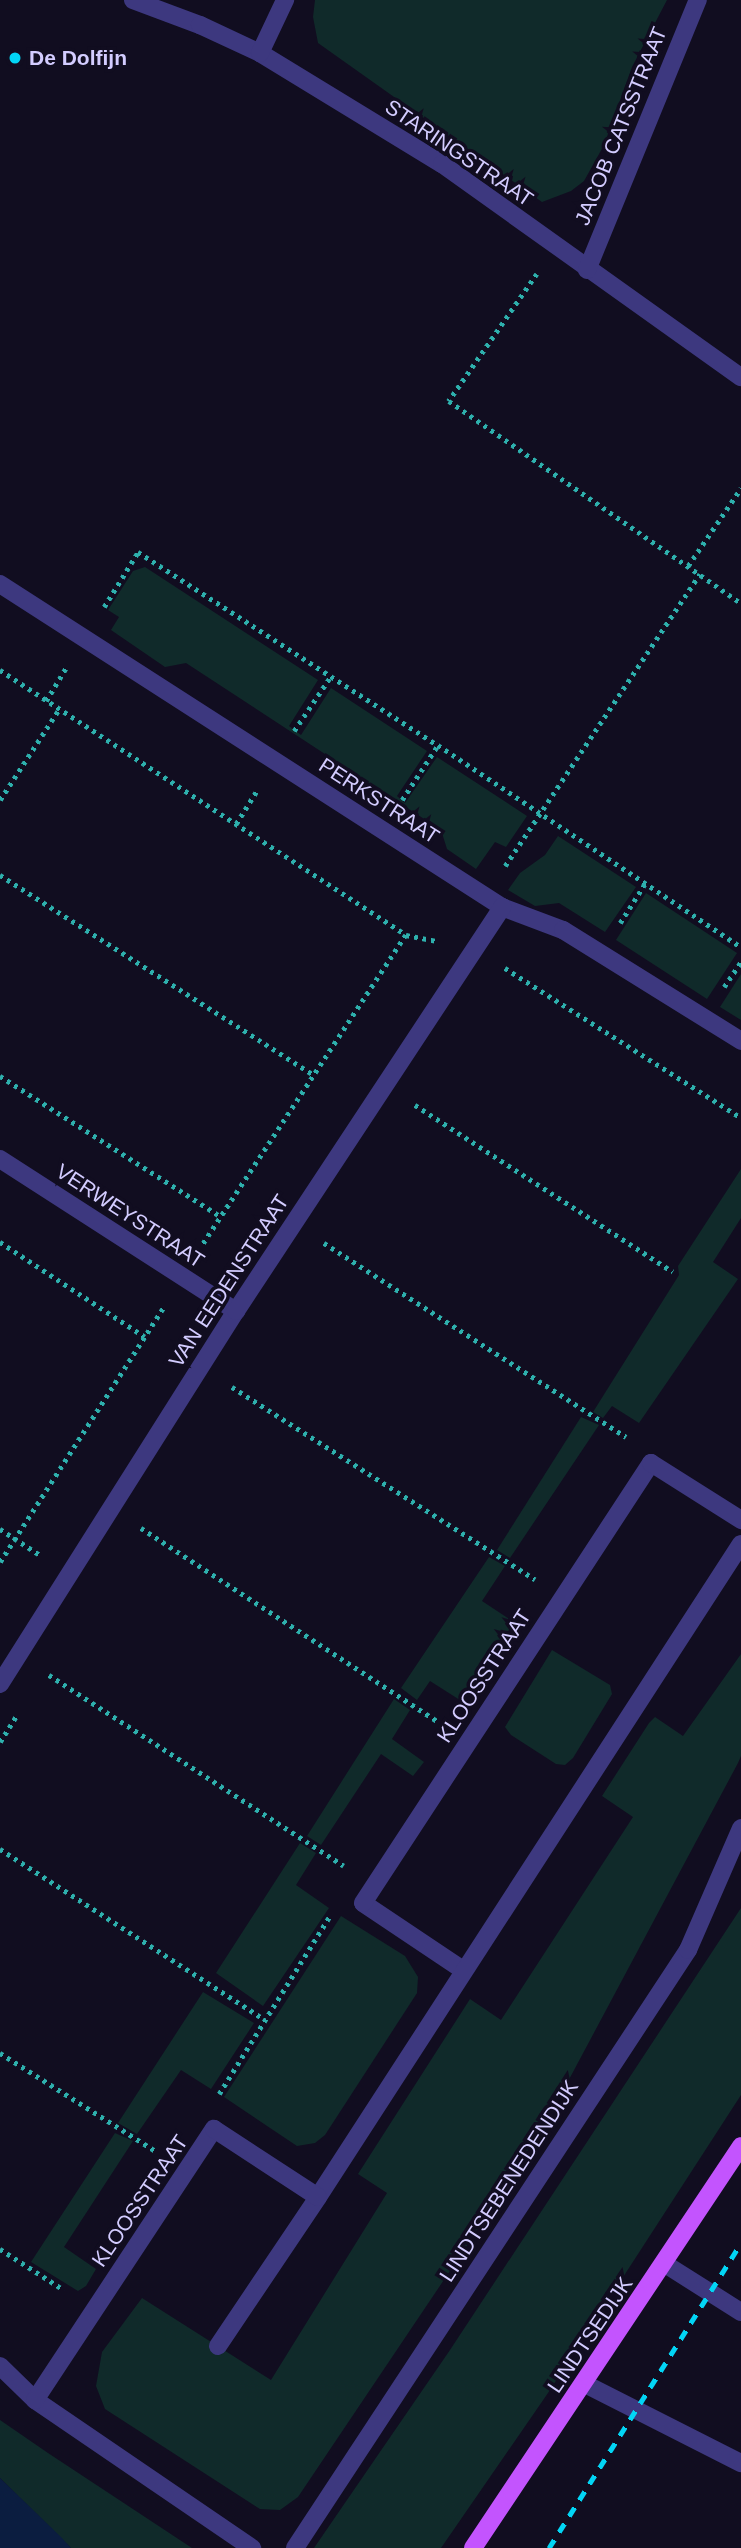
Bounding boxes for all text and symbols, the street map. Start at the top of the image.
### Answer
street label: JACOB CATSSTRAAT [570,23,672,229]
place label: De Dolfijn [29,45,127,71]
marker: De Dolfijn [7,50,23,66]
street label: STARINGSTRAAT [380,94,538,212]
street label: PERKSTRAAT [314,753,444,849]
street label: VERWEYSTRAAT [51,1159,209,1273]
street label: VAN EEDENSTRAAT [164,1190,294,1372]
street label: KLOOSSTRAAT [432,1605,536,1747]
street label: LINDTSEBENEDENDIJK [434,2075,584,2287]
street label: KLOOSSTRAAT [87,2130,193,2272]
street label: LINDTSEDIJK [542,2272,638,2398]

